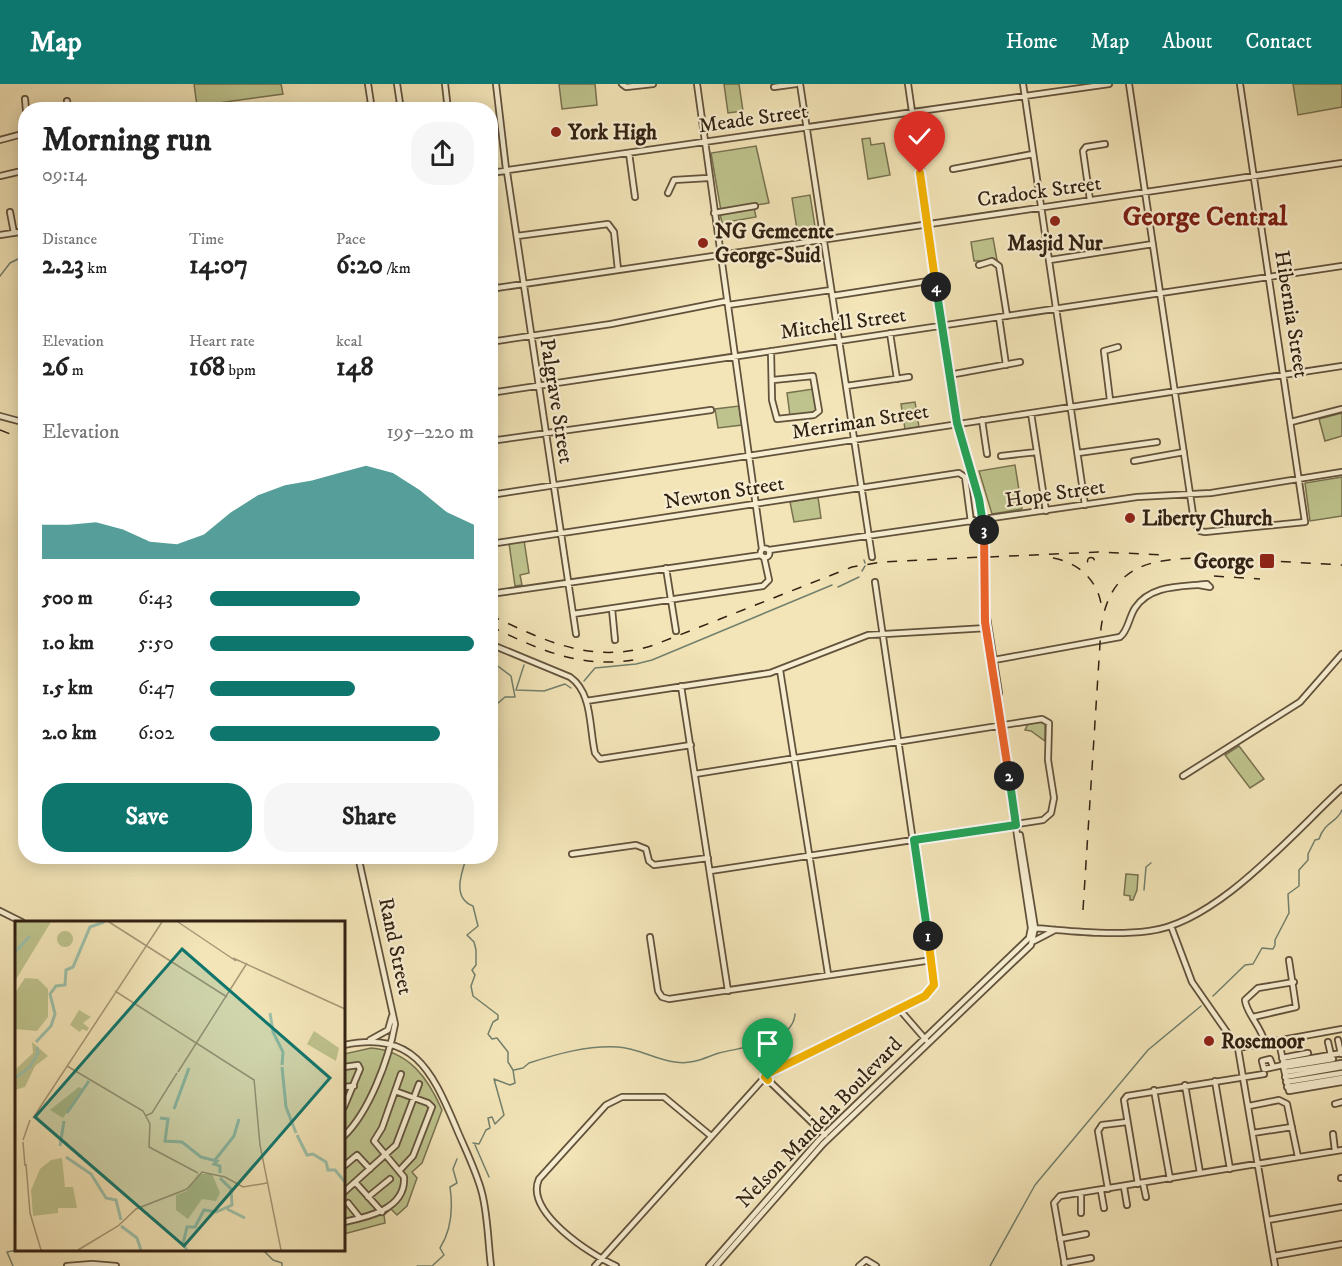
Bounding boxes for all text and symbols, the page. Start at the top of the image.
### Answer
text: Map [30,25,82,60]
text: Home [1006,29,1058,55]
text: Map [1091,29,1129,55]
text: About [1162,29,1213,55]
text: Contact [1246,29,1312,55]
street label: Meade Street [697,98,810,140]
pin [894,111,945,173]
text: Morning run [42,120,211,161]
place label: York High [567,120,658,146]
icon: check [903,120,936,153]
button: share [411,122,474,185]
marker: York High [549,125,563,139]
text: 09:14 [42,163,87,188]
street label: Cradock Street [975,170,1103,214]
district label: George Central [1123,200,1288,234]
marker: Masjid Nur [1048,214,1062,228]
place label: NG Gemeente George-Suid [715,219,834,269]
text: Distance [42,229,97,249]
text: Time [189,229,224,249]
text: Pace [336,229,366,249]
place label: Masjid Nur [1007,231,1104,258]
marker: NG Gemeente George-Suid [696,236,710,250]
street label: Hibernia Street [1268,248,1314,380]
text: 2.23 [42,249,84,282]
text: 14:07 [189,249,248,282]
text: 6:20 [336,249,383,282]
text: km [84,258,107,278]
text: /km [383,258,411,278]
pin: 4 [921,272,951,302]
text: 4 [931,277,941,297]
street label: Mitchell Street [779,302,908,346]
text: Elevation [42,331,104,351]
text: Heart rate [189,331,255,351]
text: kcal [336,331,362,351]
street label: Palgrave Street [533,337,579,466]
text: 26 [42,351,68,384]
text: 168 [189,351,225,384]
text: 148 [336,351,374,384]
text: m [68,360,84,380]
text: bpm [225,360,256,380]
street label: Merriman Street [790,398,931,446]
text: Elevation [42,420,119,445]
text: 195–220 m [387,420,474,445]
street label: Newton Street [662,471,786,515]
street label: Hope Street [1003,474,1107,514]
place label: Liberty Church [1142,506,1274,532]
marker: Liberty Church [1123,511,1137,525]
pin: 3 [969,515,999,545]
text: 3 [981,520,987,540]
place label: George [1194,549,1254,575]
marker: George [1258,552,1276,570]
text: 500 m [42,586,93,611]
text: 6:43 [138,586,173,611]
text: 1.0 km [42,631,94,656]
text: 5:50 [138,631,174,656]
text: 1.5 km [42,676,93,701]
text: 6:47 [138,676,175,701]
text: 2.0 km [42,721,97,746]
text: 6:02 [138,721,174,746]
pin: 2 [994,761,1024,791]
text: 2 [1005,766,1013,786]
button: Save [42,783,252,852]
button: Share [264,783,474,852]
street label: Rand Street [372,895,418,997]
inset map [15,921,345,1251]
pin: 1 [913,921,943,951]
text: 1 [925,926,931,946]
pin [742,1018,793,1080]
icon: arrive [751,1027,784,1060]
place label: Rosemoor [1221,1029,1306,1055]
street label: Nelson Mandela Boulevard [731,1031,908,1214]
marker: Rosemoor [1202,1034,1216,1048]

